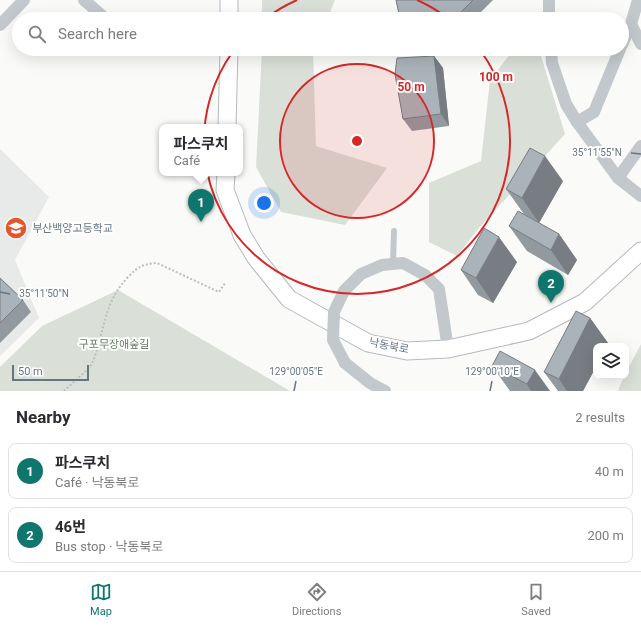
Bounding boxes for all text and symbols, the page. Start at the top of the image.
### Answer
search box [12,12,629,56]
icon: search [26,23,48,45]
text: Search here [58,25,137,43]
text: 100 m [479,70,513,84]
text: 50 m [397,80,425,94]
popup [159,124,243,176]
centre of rings [350,134,364,148]
text: 파스쿠치 [173,135,229,153]
text: 35°11'55"N [572,147,622,158]
text: Café [173,153,200,168]
pin: 1 [188,189,214,222]
your location [254,193,274,213]
school or university icon: 부산백양고등학교 [3,215,29,241]
place label: 부산백양고등학교 [32,222,113,235]
pin: 2 [538,270,564,303]
text: 35°11'50"N [19,288,69,299]
street label: 낙동북로 [368,336,410,356]
park label: 구포무장애숲길 [79,338,149,351]
map controls [593,343,629,379]
button: layers [593,343,629,379]
scale bar [12,363,89,382]
text: 50 m [18,365,43,378]
text: 129°00'05"E [269,366,323,377]
text: 129°00'10"E [465,366,519,377]
text: Nearby [16,407,71,427]
text: 2 results [575,410,625,425]
text: 파스쿠치 [55,454,110,472]
text: 1 [26,464,34,479]
text: 40 m [595,464,624,479]
text: Café · 낙동북로 [55,475,139,490]
text: 46번 [55,518,86,536]
text: 2 [26,528,34,543]
text: 200 m [587,528,624,543]
text: Bus stop · 낙동북로 [55,539,163,554]
tab: Map [90,581,112,618]
tab: Directions [292,581,341,618]
tab: Saved [521,581,551,618]

